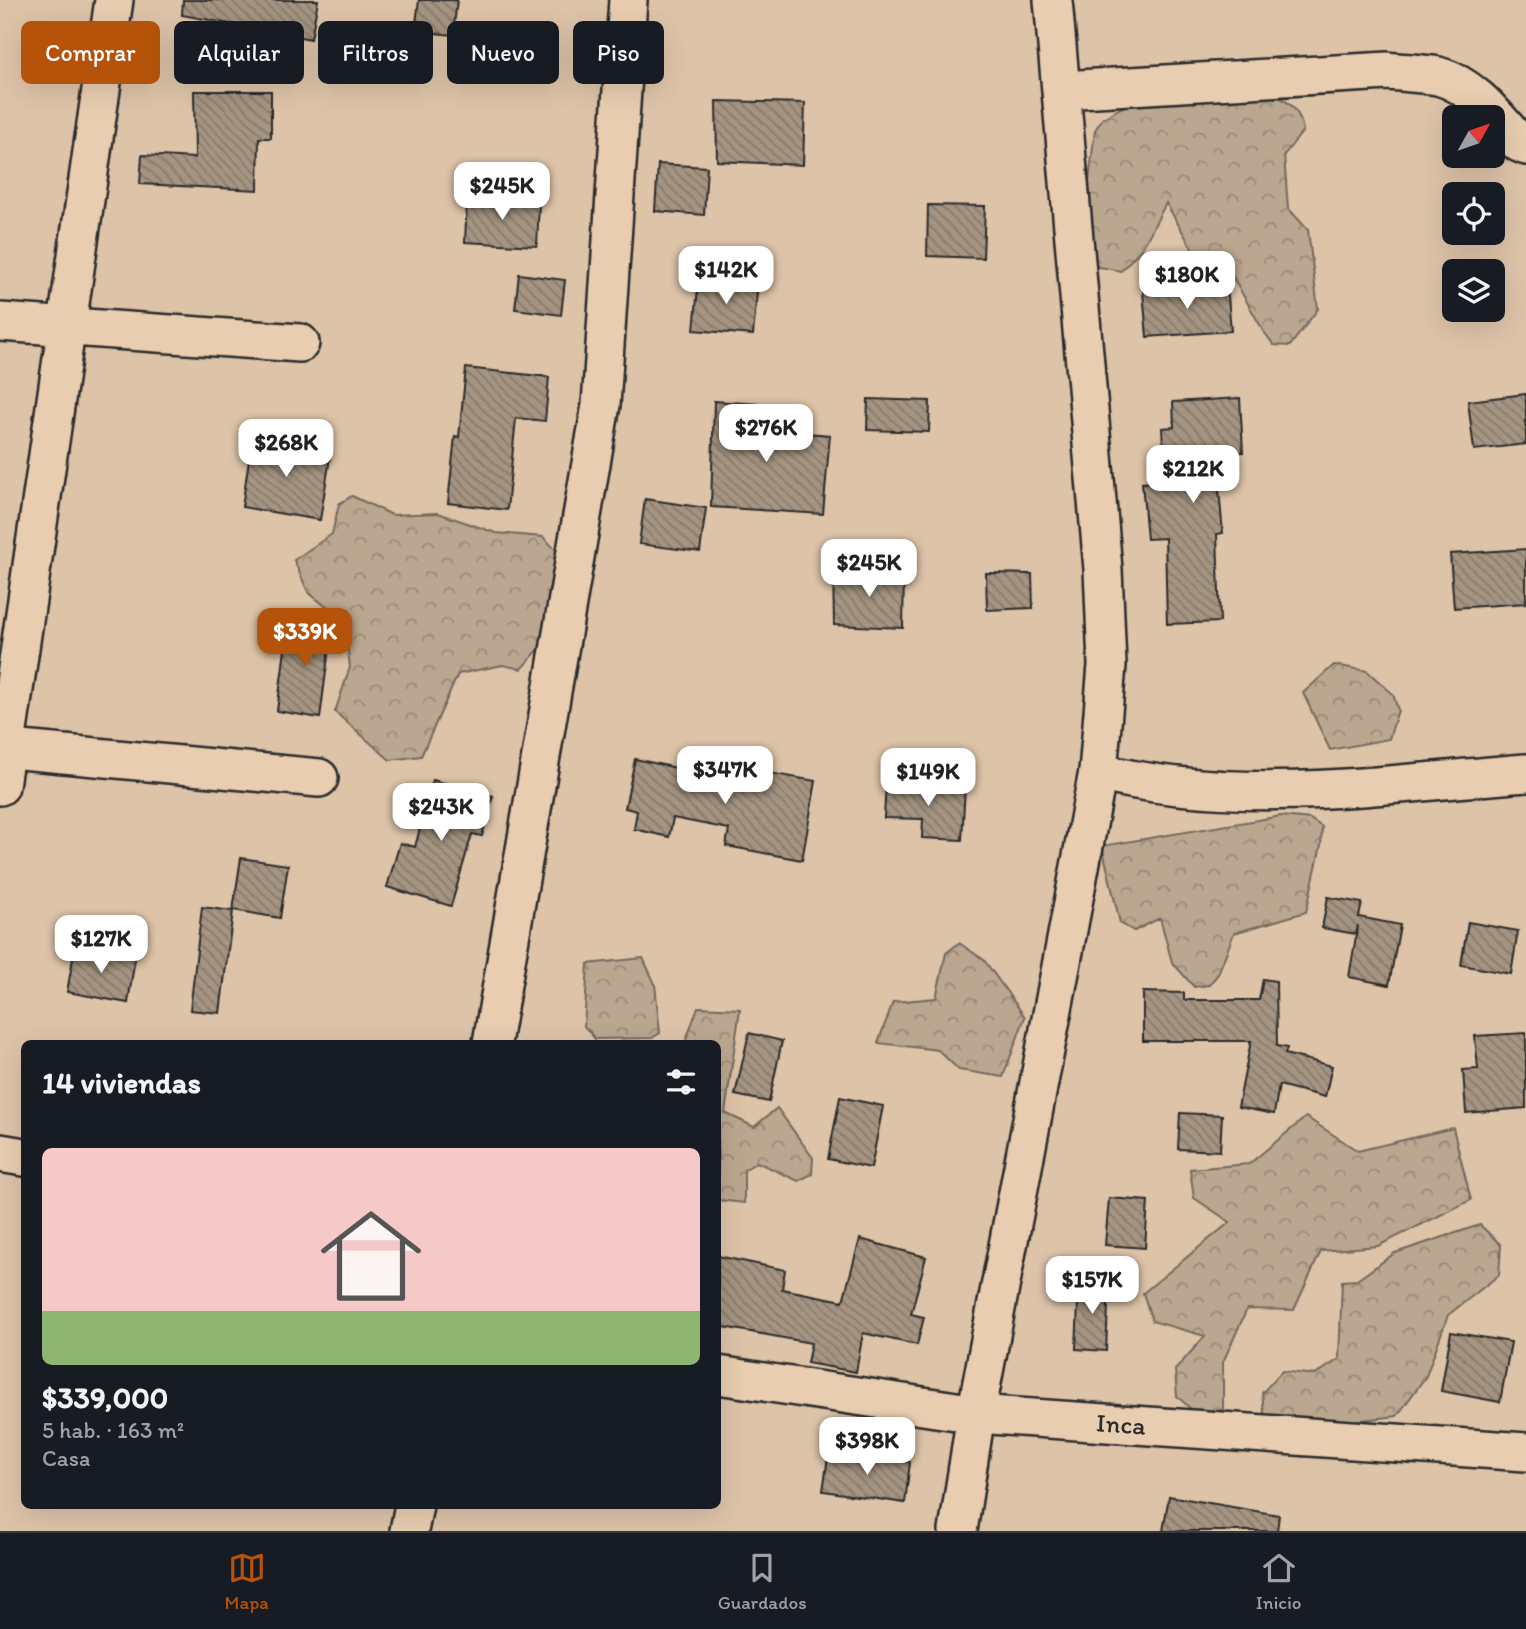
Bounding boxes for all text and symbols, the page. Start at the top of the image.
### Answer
chip: Comprar [21,21,160,84]
chip: Alquilar [174,21,304,84]
chip: Filtros [318,21,433,84]
chip: Nuevo [447,21,559,84]
chip: Piso [573,21,664,84]
north arrow [1442,105,1505,168]
map controls [1442,105,1505,322]
pin: $245K [453,162,551,222]
text: $245K [470,171,534,199]
button: locate [1442,182,1505,245]
pin: $142K [677,246,775,306]
pin: $180K [1138,252,1236,311]
text: $142K [695,255,757,283]
button: layers [1442,259,1505,322]
text: $180K [1155,260,1219,288]
pin: $276K [717,405,815,464]
text: $276K [735,413,797,441]
pin: $268K [237,420,335,479]
text: $268K [254,428,318,456]
pin: $212K [1144,446,1242,505]
text: $212K [1162,454,1224,482]
pin: $245K [820,540,918,599]
text: $245K [837,548,901,576]
pin: $339K [256,608,354,668]
text: $339K [273,617,337,645]
pin: $347K [676,746,774,806]
pin: $149K [879,748,977,808]
text: $347K [693,755,757,783]
text: $149K [897,757,959,785]
pin: $243K [392,784,490,843]
text: $243K [409,792,473,820]
pin: $127K [52,916,150,975]
text: $127K [71,924,131,952]
icon: filters [662,1063,700,1101]
text: 14 viviendas [42,1064,201,1101]
icon: home [308,1193,434,1319]
pin: $157K [1043,1256,1141,1316]
text: $157K [1062,1265,1122,1293]
text: $339,000 [42,1379,168,1416]
street label: Inca [1095,1406,1147,1442]
text: 5 hab. · 163 m² [42,1416,184,1444]
pin: $398K [818,1418,916,1477]
text: $398K [835,1426,899,1454]
text: Casa [42,1444,90,1472]
tab: Mapa [224,1549,269,1614]
tab: Guardados [718,1549,807,1614]
tab: Inicio [1256,1549,1302,1614]

